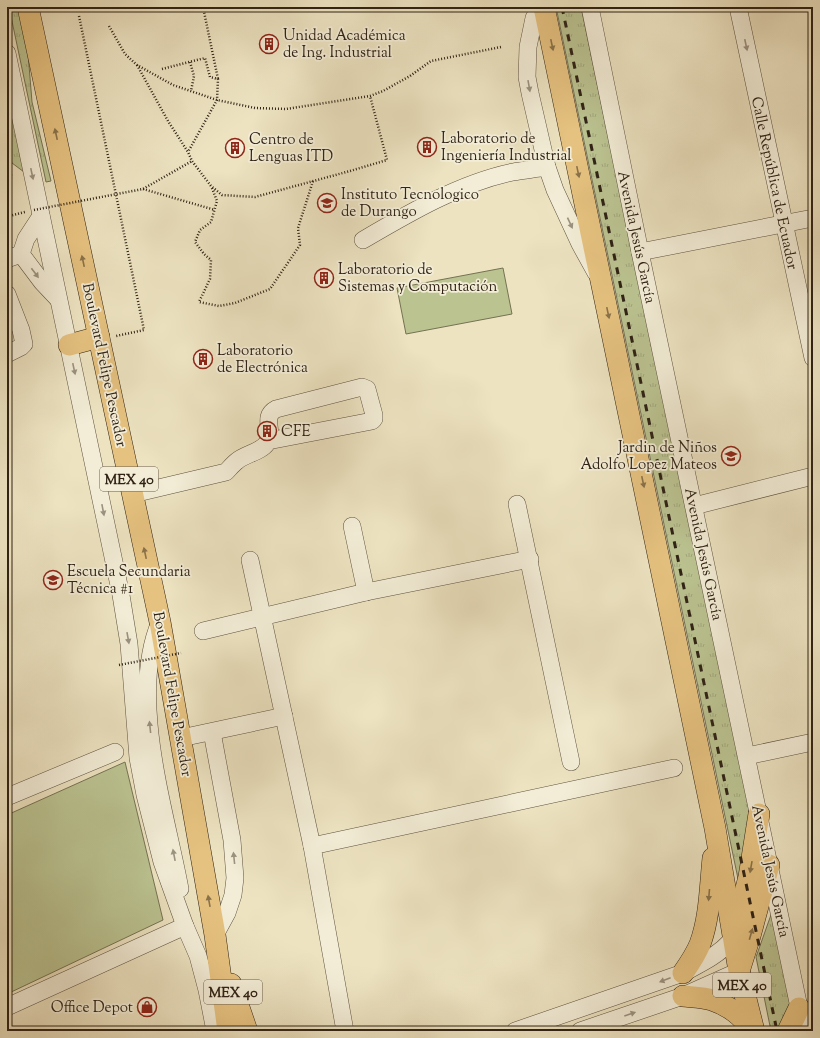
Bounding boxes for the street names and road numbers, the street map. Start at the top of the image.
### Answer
street label: Calle República de Ecuador [745,95,802,272]
street label: Avenida Jesús García [611,169,660,306]
street label: Boulevard Felipe Pescador [76,281,131,450]
road number: MEX 40 [100,467,158,491]
street label: Avenida Jesús García [678,486,727,623]
street label: Boulevard Felipe Pescador [147,610,196,779]
street label: Avenida Jesús García [745,803,794,940]
road number: MEX 40 [713,973,771,997]
road number: MEX 40 [204,980,262,1004]

